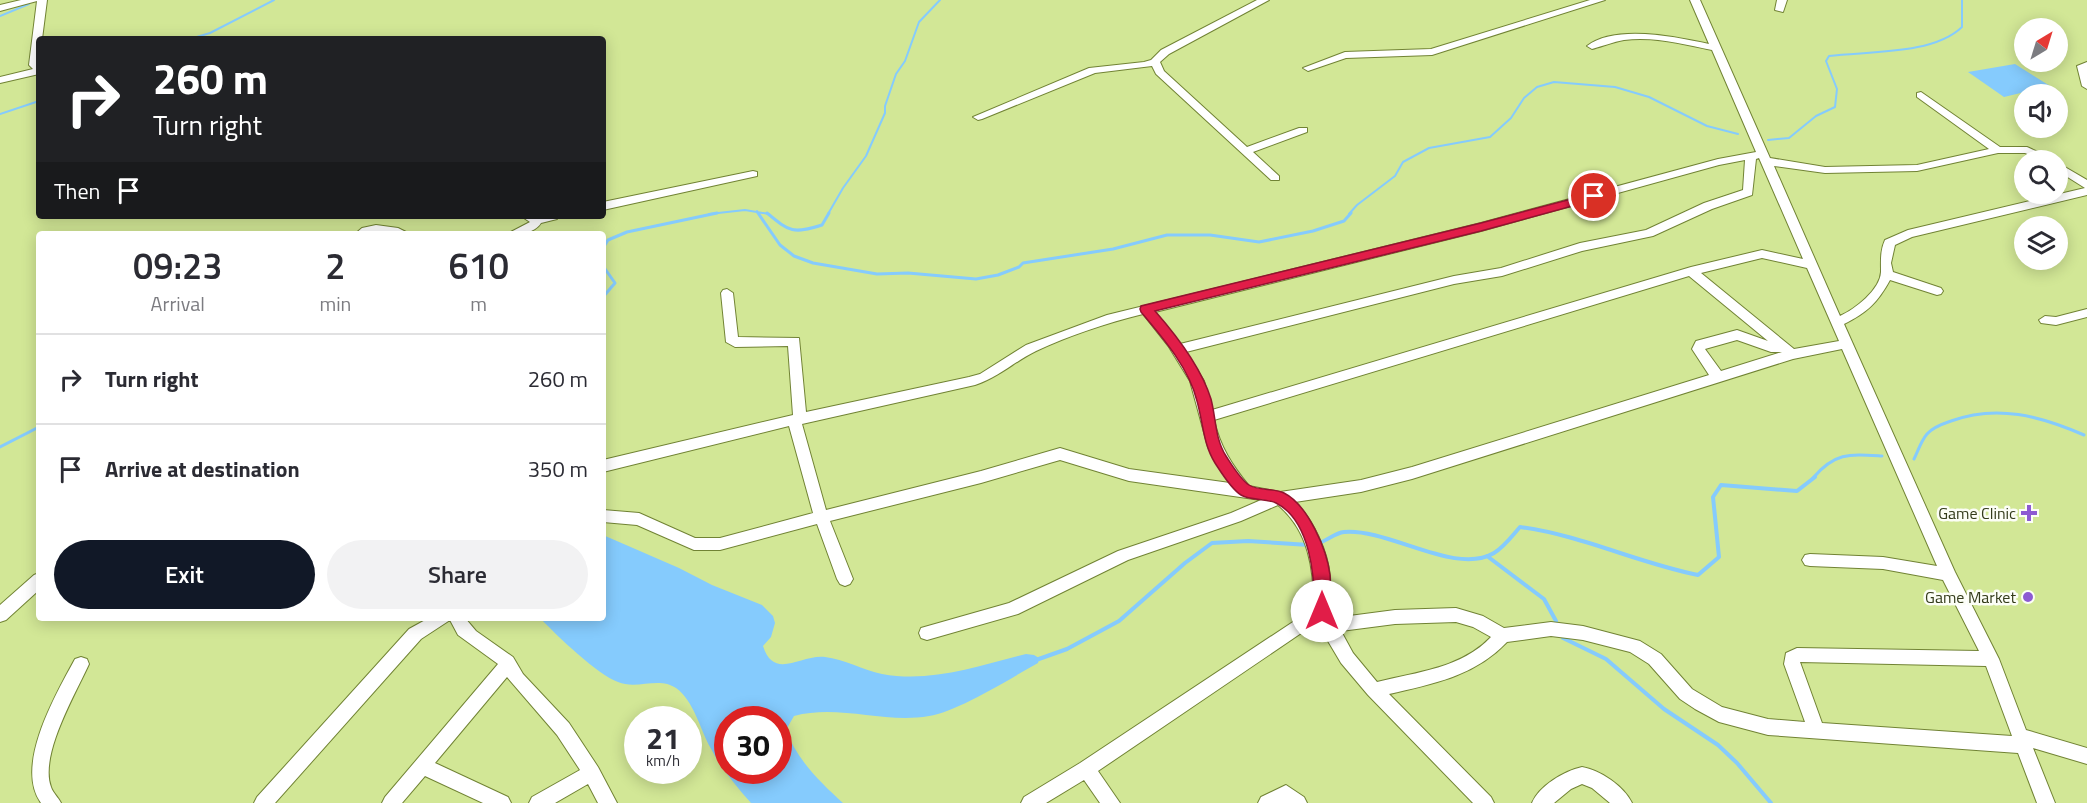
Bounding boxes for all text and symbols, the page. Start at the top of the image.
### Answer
north arrow [2014,18,2068,72]
map controls [2014,18,2068,270]
text: 260 m [153,46,268,110]
icon: right [54,60,132,138]
button: sound [2014,84,2068,138]
text: Turn right [153,104,262,145]
button: search [2014,150,2068,204]
pin [1568,170,1619,221]
text: Then [54,174,100,208]
icon: arrive [112,174,145,207]
icon: arrive [1577,179,1610,212]
button: layers [2014,216,2068,270]
text: 09:23 [133,238,222,293]
text: 2 [325,238,345,293]
text: 610 [448,238,509,293]
text: Arrival [151,288,205,319]
text: min [319,288,351,319]
text: m [470,288,487,319]
text: Turn right [105,362,199,396]
text: 260 m [528,362,588,396]
icon: right [54,363,87,396]
text: Arrive at destination [105,452,300,486]
text: 350 m [528,452,588,486]
icon: arrive [54,453,87,486]
place label: Game Clinic [1938,501,2016,525]
marker: Game Clinic [2020,504,2038,522]
button: Exit [54,540,315,609]
button: Share [327,540,588,609]
position arrow [1290,579,1354,643]
place label: Game Market [1925,585,2016,609]
marker: Game Market [2021,590,2035,604]
speed limit sign: 30 [714,706,792,784]
text: 21 [646,715,680,761]
text: km/h [646,749,680,772]

